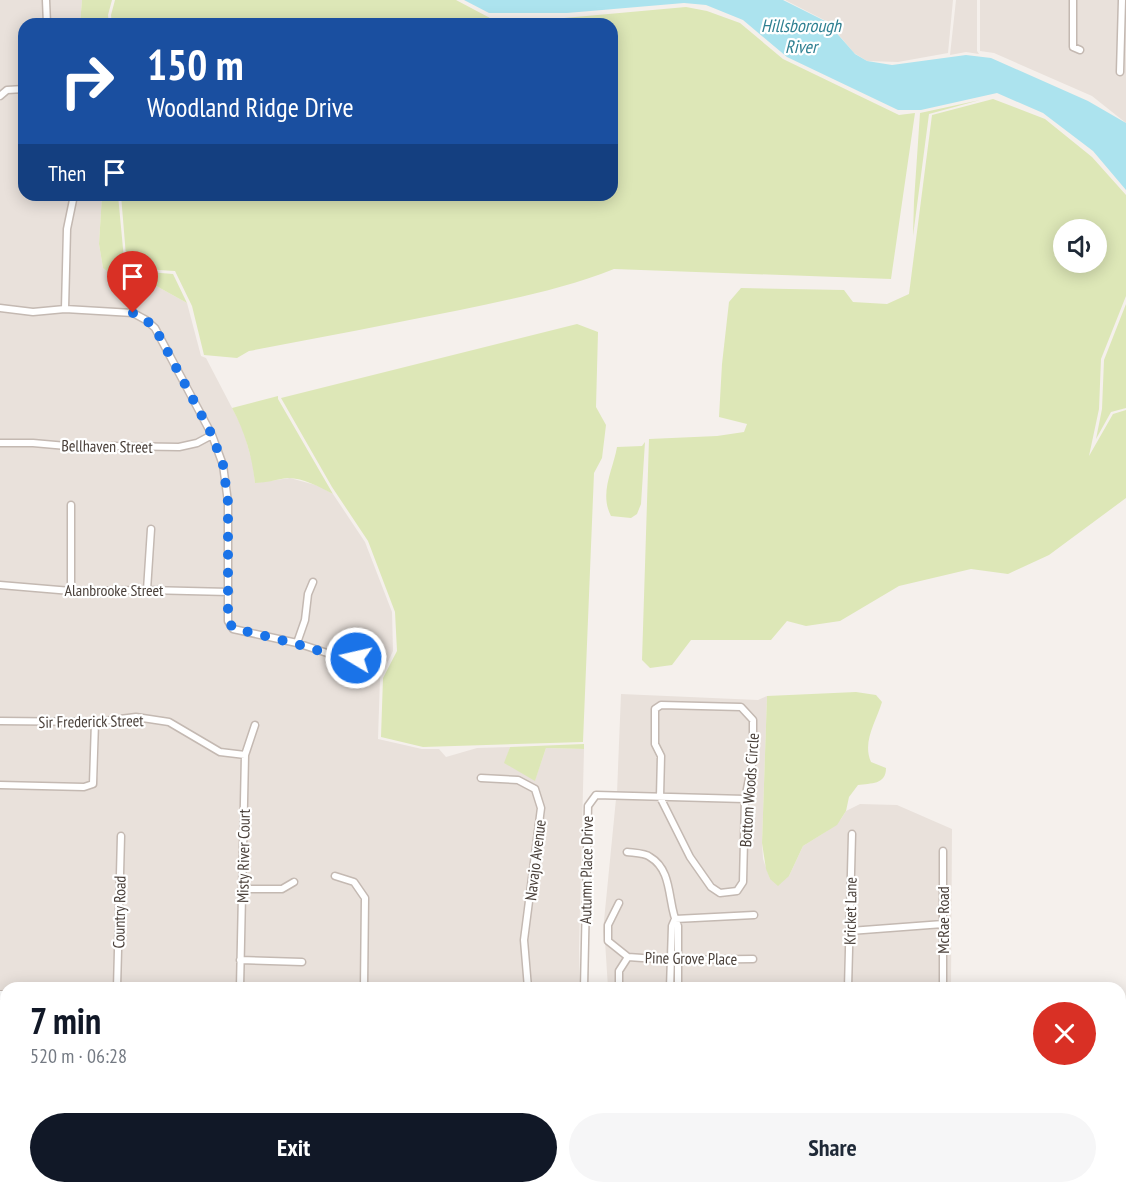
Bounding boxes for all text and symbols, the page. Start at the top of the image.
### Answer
water label: Hillsborough River [761,14,842,58]
text: 150 m [147,37,244,92]
icon: right [48,42,126,120]
text: Woodland Ridge Drive [147,90,354,124]
icon: arrive [98,156,131,189]
text: Then [48,159,86,187]
map controls [1053,219,1107,273]
button: sound [1053,219,1107,273]
pin [107,251,158,313]
icon: arrive [116,260,149,293]
street label: Bellhaven Street [61,435,153,457]
street label: Alanbrooke Street [64,580,164,600]
position arrow [324,626,388,690]
street label: Sir Frederick Street [38,710,144,732]
street label: Bottom Woods Circle [735,732,763,848]
street label: Misty River Court [232,808,254,903]
street label: Autumn Place Drive [575,816,597,924]
street label: Navajo Avenue [520,818,550,902]
street label: Country Road [108,875,130,949]
street label: Kricket Lane [839,877,861,945]
street label: McRae Road [933,886,953,954]
street label: Pine Grove Place [645,947,737,969]
text: 7 min [30,997,101,1044]
button: close [1033,1002,1096,1065]
text: 520 m · 06:28 [30,1043,127,1069]
button: Exit [30,1113,557,1182]
button: Share [569,1113,1096,1182]

